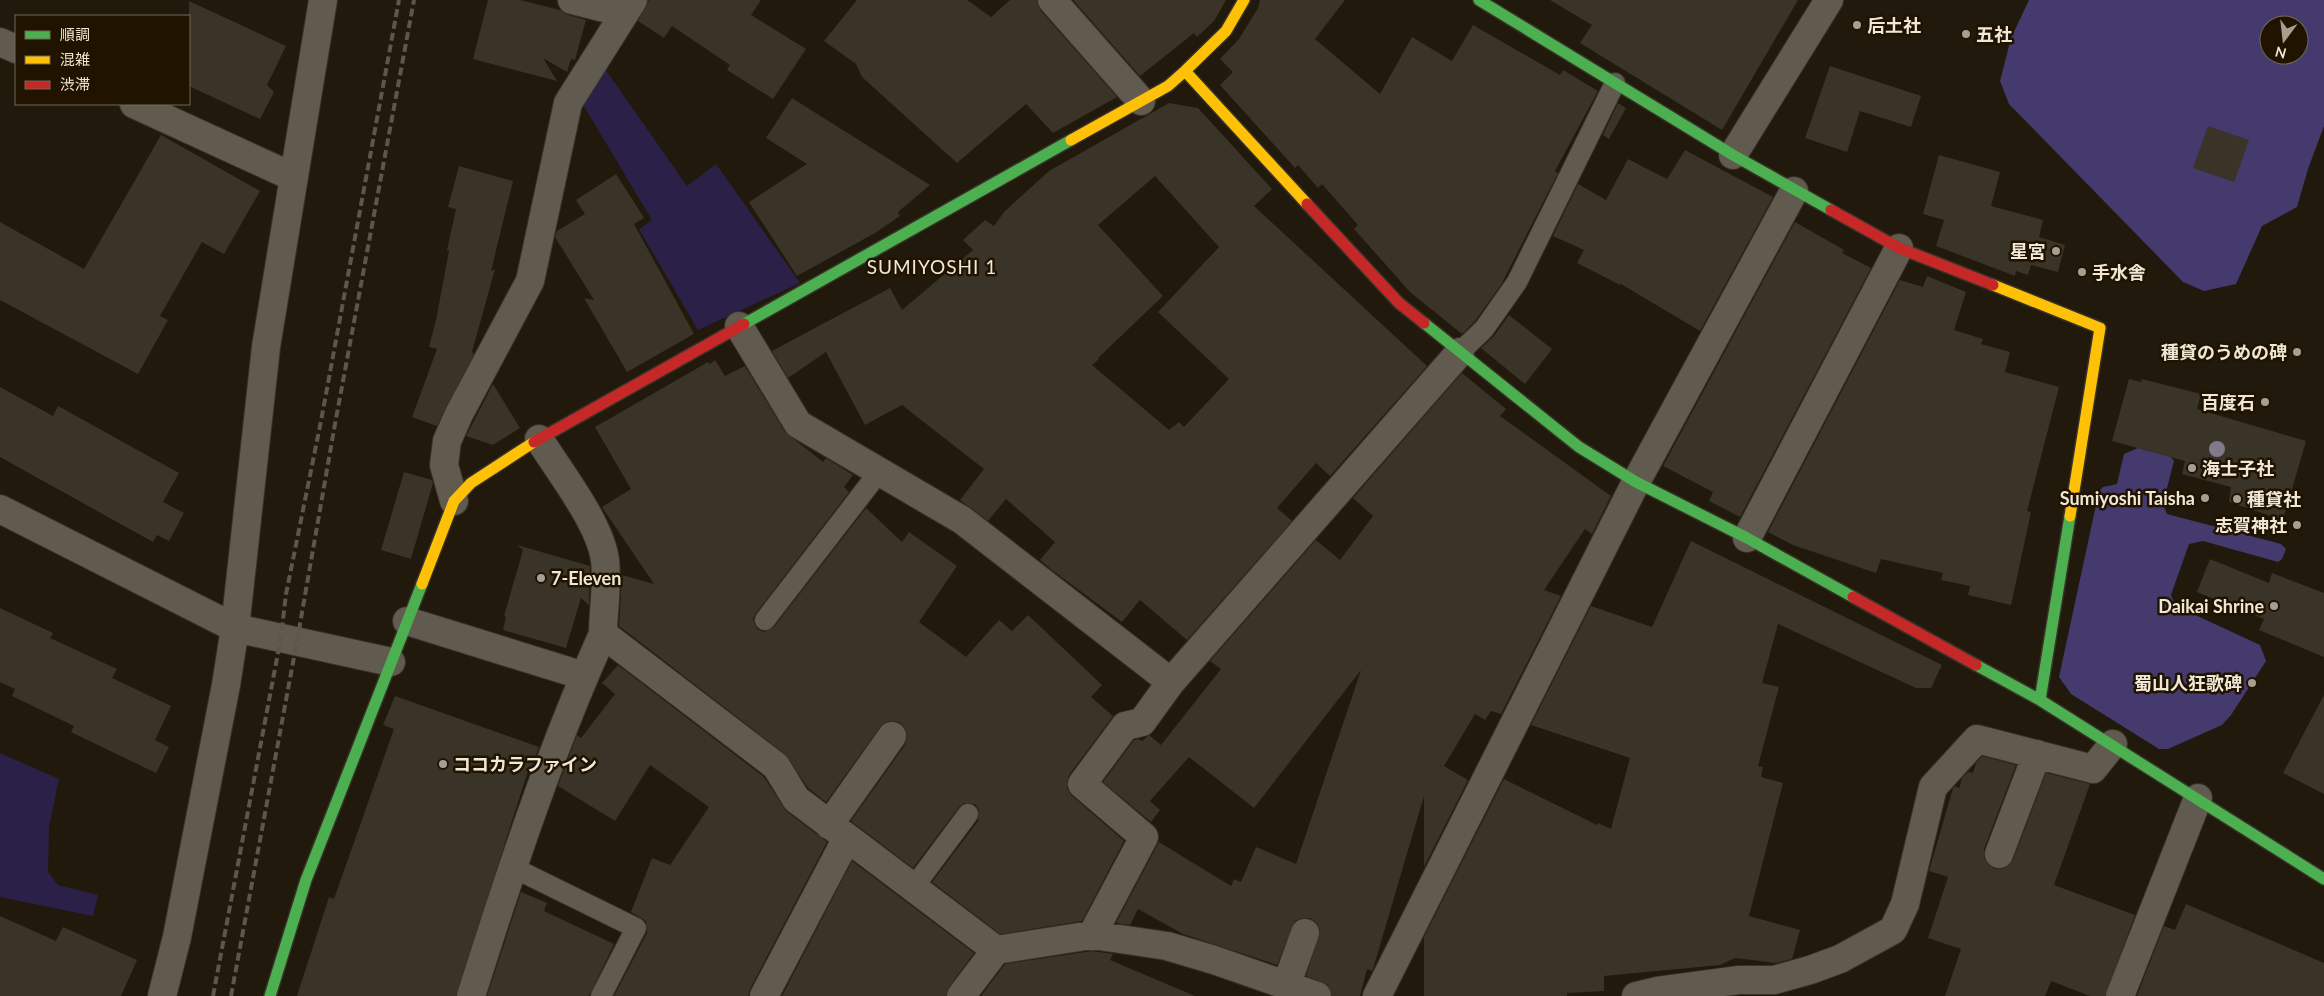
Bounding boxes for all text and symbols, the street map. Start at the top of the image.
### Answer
place label: 后土社 [1867,14,1921,36]
legend [15,15,190,105]
north arrow [2259,15,2309,65]
marker: 后土社 [1851,19,1863,31]
place label: 五社 [1976,23,2012,45]
text: 順調 [60,25,90,43]
marker: 五社 [1960,28,1972,40]
text: N [2273,43,2288,63]
text: 混雑 [60,50,90,68]
text: 渋滞 [60,75,90,93]
place label: 星宮 [2010,240,2046,262]
marker: 星宮 [2050,245,2062,257]
district label: SUMIYOSHI 1 [867,255,997,278]
place label: 手水舎 [2092,261,2146,283]
marker: 手水舎 [2076,266,2088,278]
place label: 種貸のうめの碑 [2161,341,2287,363]
marker: 種貸のうめの碑 [2291,346,2303,358]
place label: 百度石 [2201,391,2255,413]
marker: 百度石 [2259,396,2271,408]
place label: 海士子社 [2202,457,2274,479]
marker: 海士子社 [2186,462,2198,474]
place label: Sumiyoshi Taisha [2060,487,2195,509]
place label: 種貸社 [2247,488,2301,510]
marker: Sumiyoshi Taisha [2199,492,2211,504]
marker: 種貸社 [2231,493,2243,505]
place label: 志賀神社 [2215,514,2287,536]
marker: 志賀神社 [2291,519,2303,531]
place label: 7-Eleven [551,567,621,589]
marker: 7-Eleven [535,572,547,584]
place label: Daikai Shrine [2158,595,2264,617]
marker: Daikai Shrine [2268,600,2280,612]
place label: 蜀山人狂歌碑 [2134,672,2242,694]
marker: 蜀山人狂歌碑 [2246,677,2258,689]
place label: ココカラファイン [453,753,597,775]
marker: ココカラファイン [437,758,449,770]

